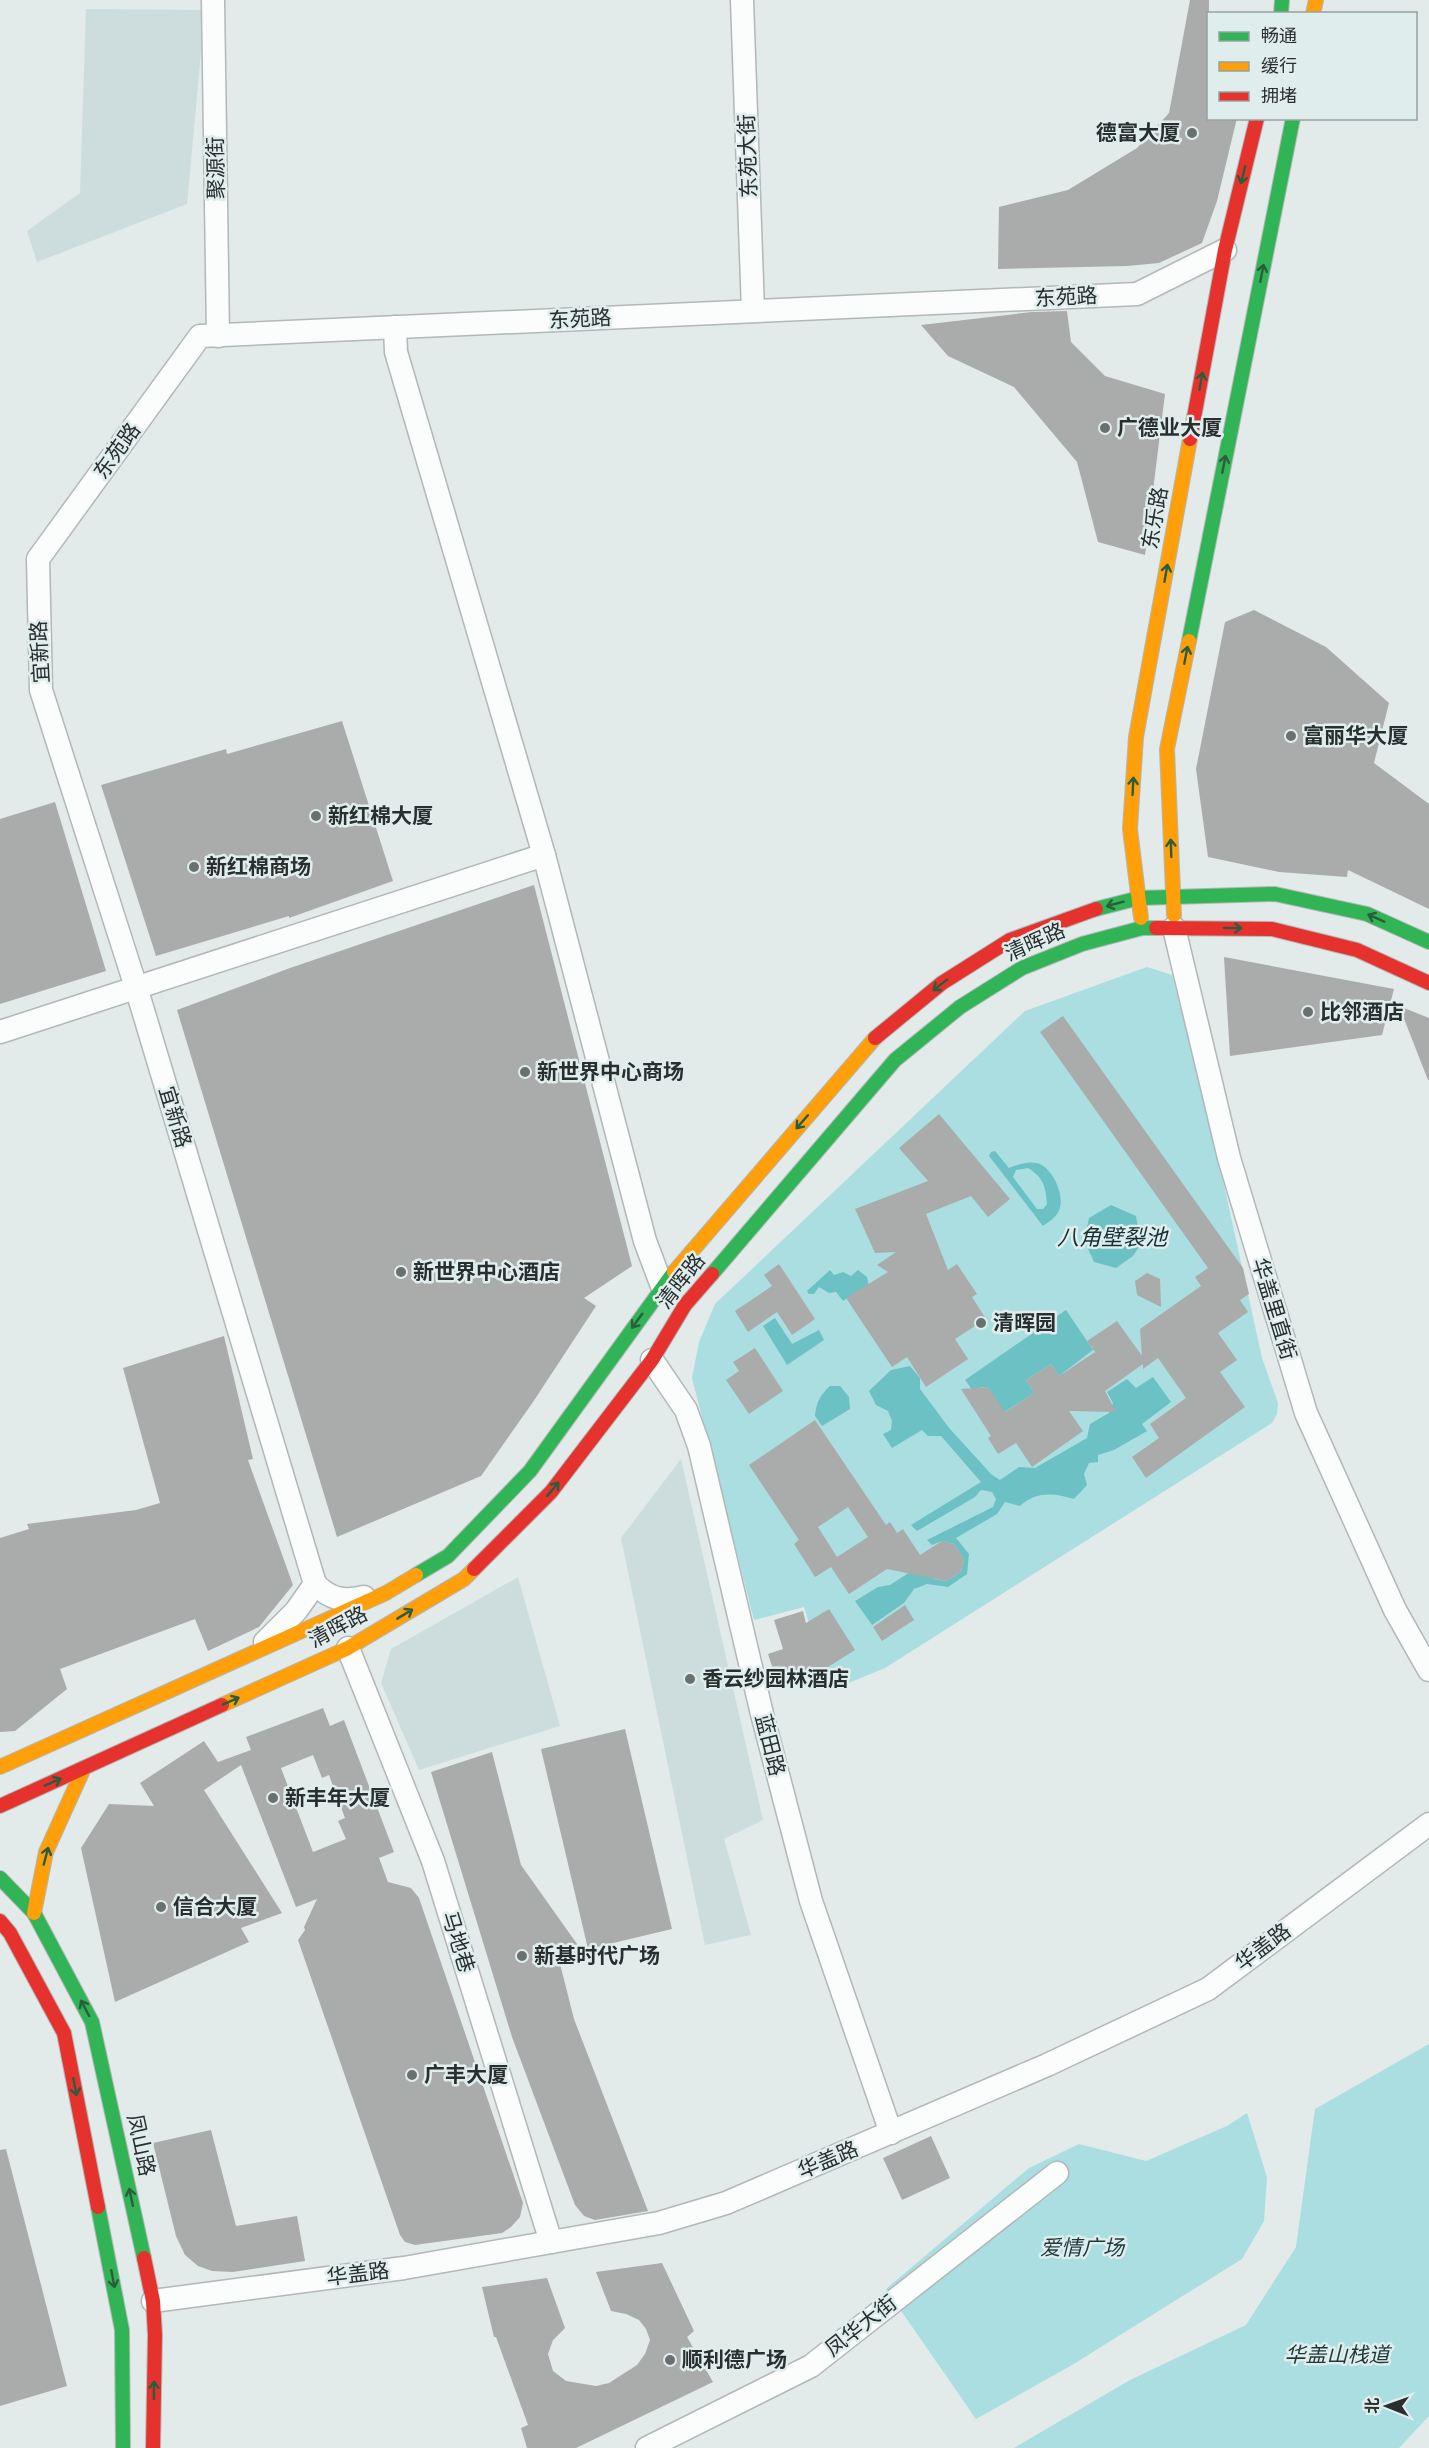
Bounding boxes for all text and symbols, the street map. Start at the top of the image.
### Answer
legend [1207,12,1417,120]
text: 畅通 [1261,25,1297,47]
text: 缓行 [1261,55,1297,77]
text: 拥堵 [1261,85,1297,107]
street label: 东苑大街 [734,114,762,198]
place label: 德富大厦 [1096,120,1180,146]
marker: 德富大厦 [1185,126,1199,140]
street label: 聚源街 [202,136,230,200]
one-way arrow [1237,166,1249,185]
one-way arrow [1257,264,1268,283]
street label: 东苑路 [1034,282,1098,312]
street label: 东苑路 [548,304,612,334]
one-way arrow [1196,372,1207,392]
place label: 广德业大厦 [1117,415,1222,441]
street label: 东苑路 [88,418,146,484]
marker: 广德业大厦 [1098,421,1112,435]
one-way arrow [1219,455,1230,474]
street label: 东乐路 [1137,485,1173,551]
one-way arrow [1161,564,1172,583]
street label: 宜新路 [25,620,55,684]
one-way arrow [1181,646,1192,666]
place label: 富丽华大厦 [1303,723,1408,749]
marker: 富丽华大厦 [1284,729,1298,743]
one-way arrow [1127,777,1138,797]
place label: 新红棉大厦 [328,803,433,829]
marker: 新红棉大厦 [309,809,323,823]
one-way arrow [1166,839,1177,859]
place label: 新红棉商场 [206,854,311,880]
marker: 新红棉商场 [187,860,201,874]
one-way arrow [1106,899,1125,910]
one-way arrow [1367,912,1385,924]
street label: 清晖路 [1001,917,1069,967]
one-way arrow [1222,923,1242,934]
one-way arrow [932,979,948,991]
place label: 比邻酒店 [1320,999,1404,1025]
marker: 比邻酒店 [1301,1005,1315,1019]
place label: 新世界中心商场 [537,1059,684,1085]
marker: 新世界中心商场 [518,1065,532,1079]
street label: 宜新路 [153,1083,197,1151]
one-way arrow [796,1114,809,1130]
water label: 八角壁裂池 [1057,1224,1169,1251]
street label: 清晖路 [651,1248,711,1314]
street label: 华盖里直街 [1246,1255,1302,1363]
place label: 新世界中心酒店 [413,1259,560,1285]
marker: 新世界中心酒店 [394,1265,408,1279]
place label: 清晖园 [993,1310,1056,1336]
one-way arrow [631,1312,643,1328]
marker: 清晖园 [974,1316,988,1330]
one-way arrow [546,1482,560,1497]
street label: 清晖路 [304,1601,372,1653]
one-way arrow [396,1608,413,1620]
place label: 香云纱园林酒店 [702,1666,849,1692]
marker: 香云纱园林酒店 [683,1672,697,1686]
one-way arrow [221,1695,239,1706]
street label: 蓝田路 [750,1711,790,1779]
one-way arrow [44,1775,62,1787]
place label: 新丰年大厦 [285,1785,390,1811]
marker: 新丰年大厦 [266,1791,280,1805]
one-way arrow [41,1847,52,1866]
place label: 信合大厦 [173,1894,257,1920]
marker: 信合大厦 [154,1900,168,1914]
street label: 马地巷 [436,1908,480,1976]
street label: 华盖路 [1230,1918,1296,1976]
place label: 新基时代广场 [534,1943,660,1969]
marker: 新基时代广场 [515,1949,529,1963]
one-way arrow [79,2000,91,2017]
place label: 广丰大厦 [424,2062,508,2088]
marker: 广丰大厦 [405,2068,419,2082]
one-way arrow [70,2077,81,2097]
street label: 凤山路 [122,2111,160,2179]
street label: 华盖路 [794,2136,862,2184]
one-way arrow [124,2188,136,2207]
park label: 爱情广场 [1040,2235,1126,2261]
street label: 华盖路 [325,2257,391,2291]
one-way arrow [108,2268,119,2288]
street label: 凤华大街 [820,2290,902,2362]
park label: 华盖山栈道 [1285,2342,1392,2368]
place label: 顺利德广场 [682,2347,787,2373]
marker: 顺利德广场 [663,2353,677,2367]
north arrow [1357,2376,1417,2436]
one-way arrow [148,2380,160,2400]
text: 北 [1362,2398,1382,2414]

